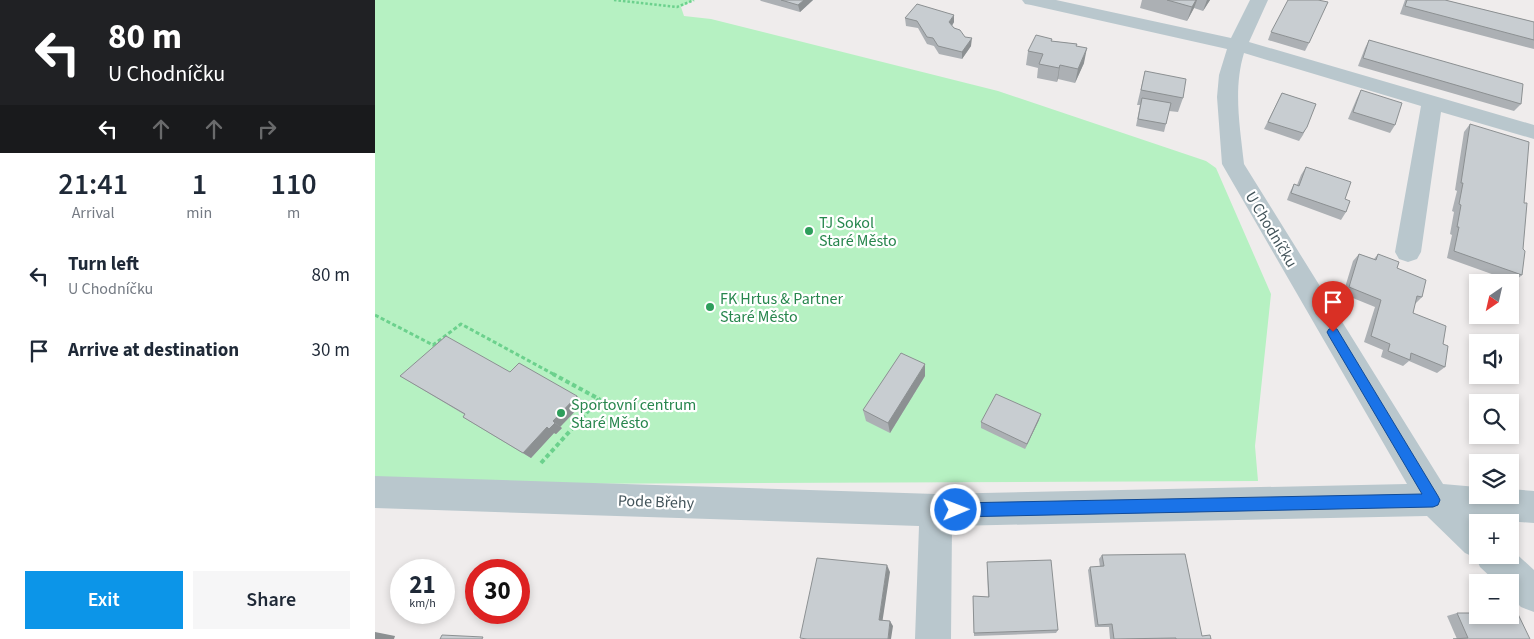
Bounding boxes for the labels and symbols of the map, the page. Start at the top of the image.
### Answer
street label: U Chodníčku [1240,187,1303,272]
place label: TJ Sokol Staré Město [819,212,897,252]
marker: TJ Sokol Staré Město [803,225,815,237]
north arrow [1469,274,1519,324]
pin [1312,281,1354,332]
place label: FK Hrtus & Partner Staré Město [720,288,843,328]
marker: FK Hrtus & Partner Staré Město [704,301,716,313]
place label: Sportovní centrum Staré Město [571,394,696,434]
marker: Sportovní centrum Staré Město [555,407,567,419]
position arrow [929,483,981,535]
street label: Pode Břehy [617,490,695,514]
speed limit sign: 30 [465,559,530,624]

